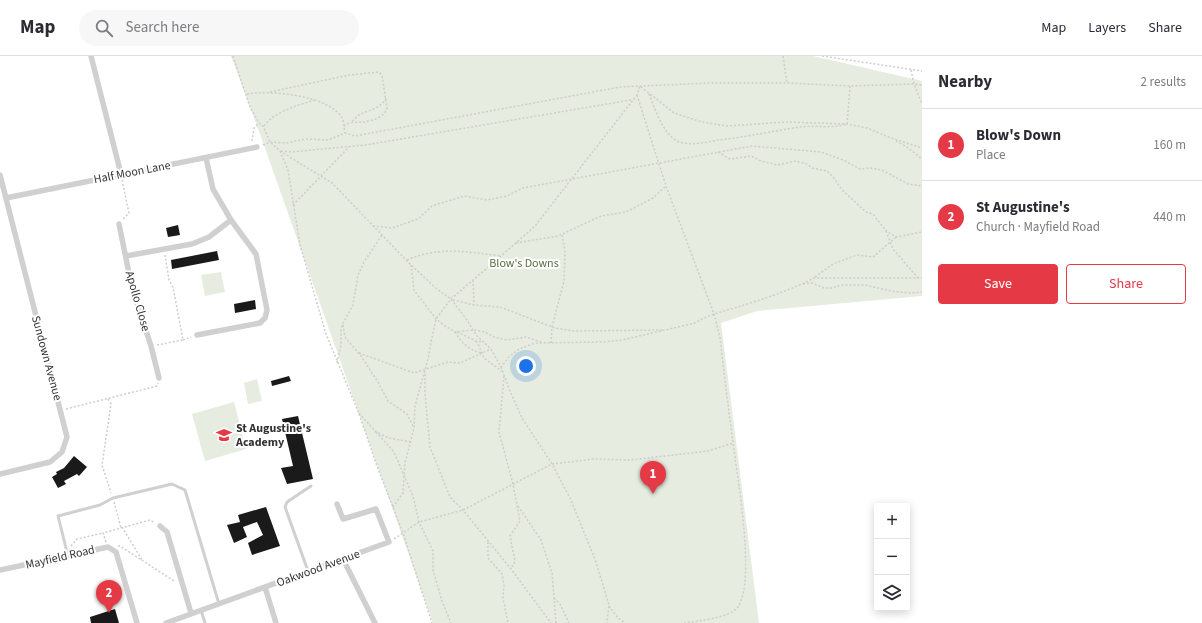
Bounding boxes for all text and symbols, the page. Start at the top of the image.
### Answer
search box [79,10,359,46]
text: Map [20,14,55,41]
icon: search [93,17,115,39]
text: Search here [125,17,199,38]
text: Map [1041,18,1066,38]
text: Layers [1088,18,1126,38]
text: Share [1148,18,1182,38]
text: Nearby [938,70,992,94]
text: 2 results [1141,73,1186,91]
text: Blow's Down [976,125,1061,146]
text: 1 [948,136,954,154]
text: 160 m [1153,136,1186,154]
text: Place [976,146,1005,164]
street label: Half Moon Lane [92,157,172,188]
text: St Augustine's [976,197,1070,218]
text: 2 [948,208,954,226]
text: 440 m [1153,208,1186,226]
text: Church · Mayfield Road [976,218,1100,236]
park label: Blow's Downs [489,255,559,272]
button: Save [938,264,1058,304]
button: Share [1066,264,1186,304]
street label: Apollo Close [121,269,154,333]
street label: Sundown Avenue [27,314,66,402]
your location [516,356,536,376]
place label: St Augustine's Academy [235,420,311,451]
school or university icon: St Augustine's Academy [215,426,233,444]
pin: 1 [640,461,666,494]
map controls [874,503,910,611]
button: + [874,503,910,539]
button: − [874,539,910,575]
street label: Mayfield Road [24,541,96,574]
street label: Oakwood Avenue [274,545,362,591]
button: layers [874,575,910,611]
pin: 2 [96,580,122,613]

